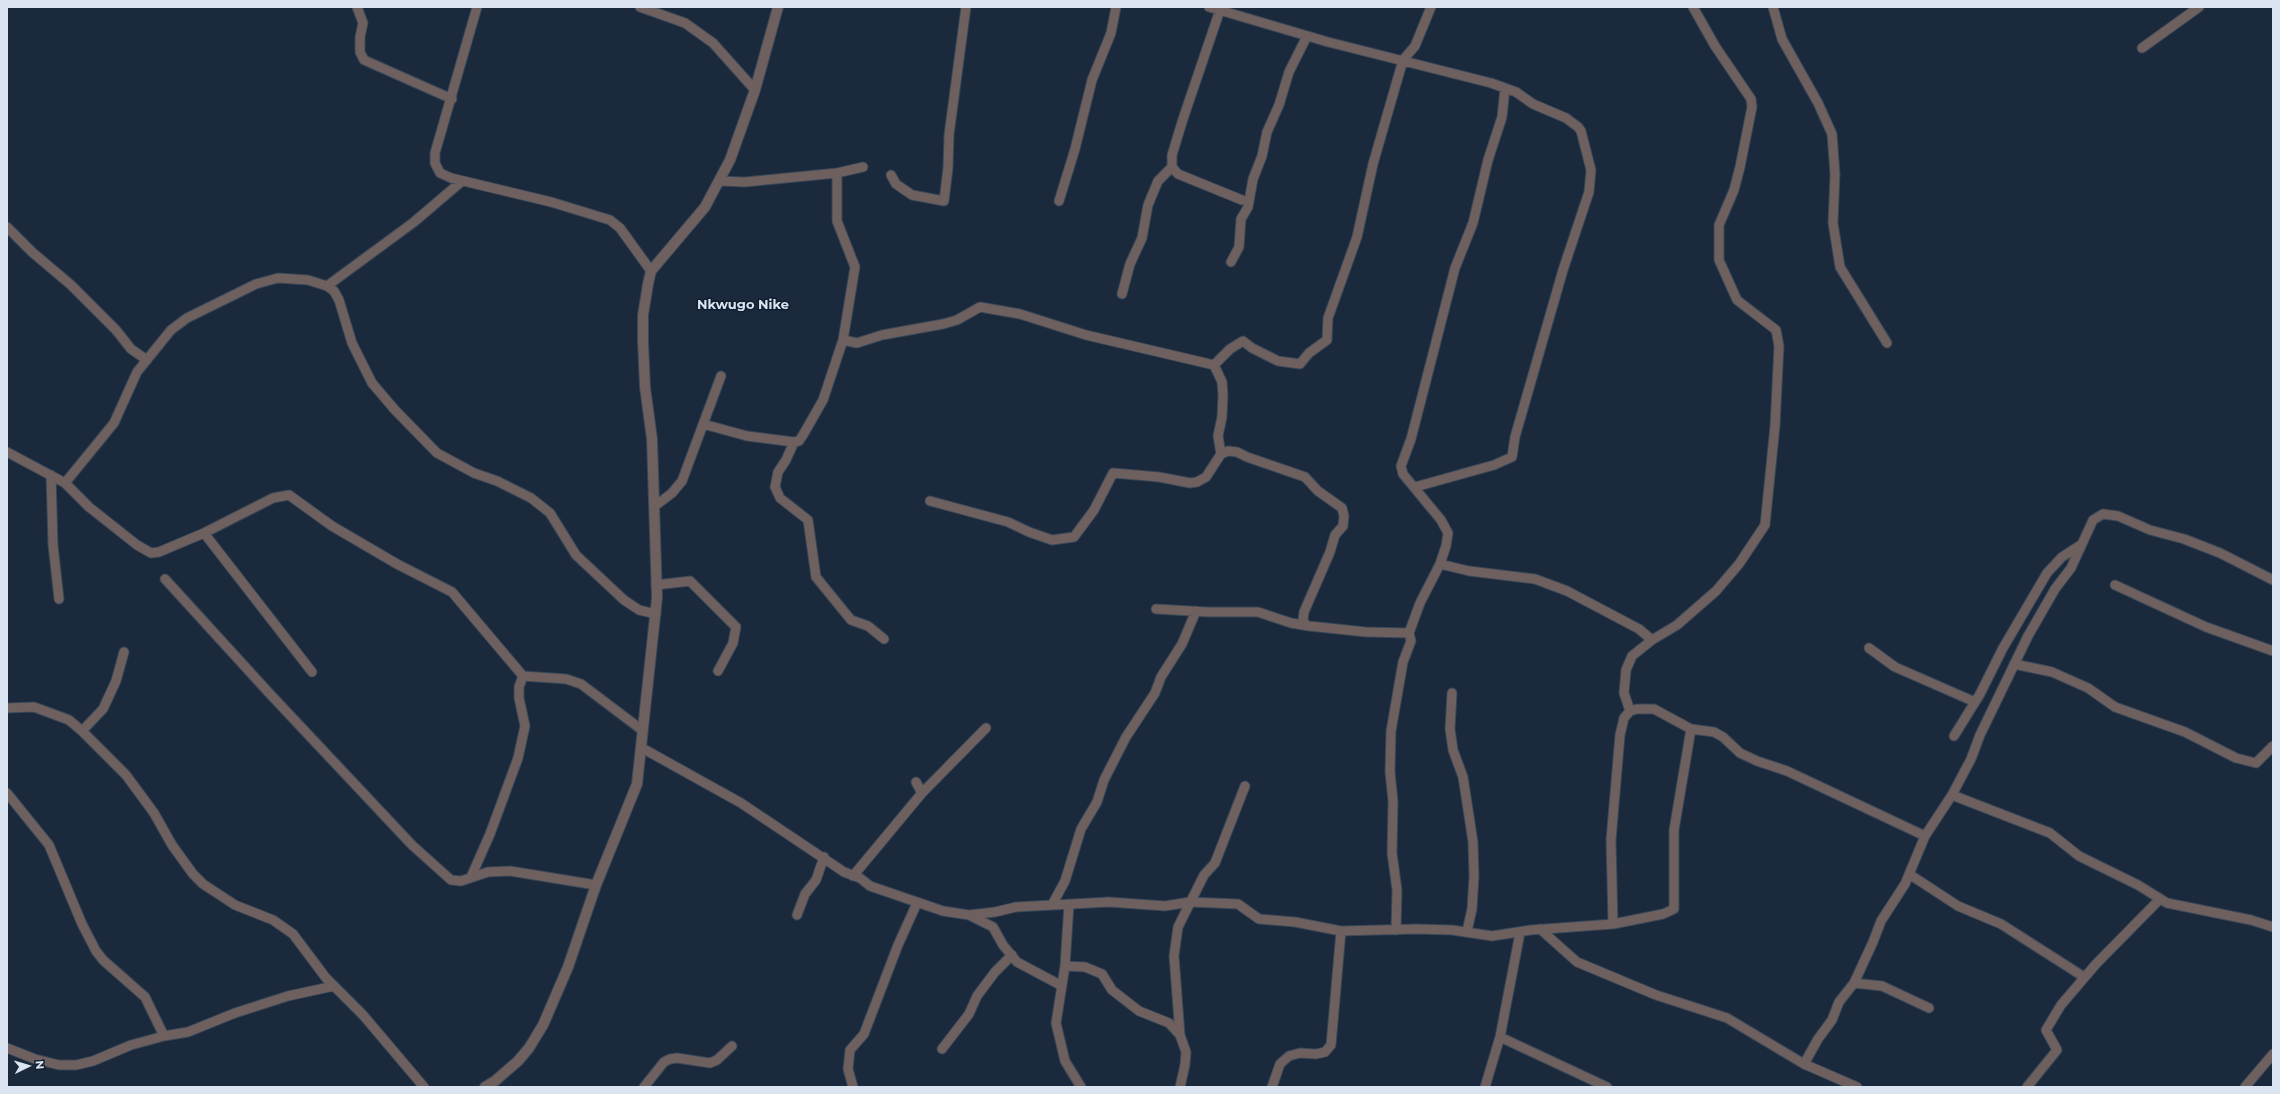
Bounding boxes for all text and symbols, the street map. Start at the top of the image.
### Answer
district label: Nkwugo Nike [697,297,789,313]
north arrow [8,1046,48,1086]
text: N [33,1060,47,1070]

